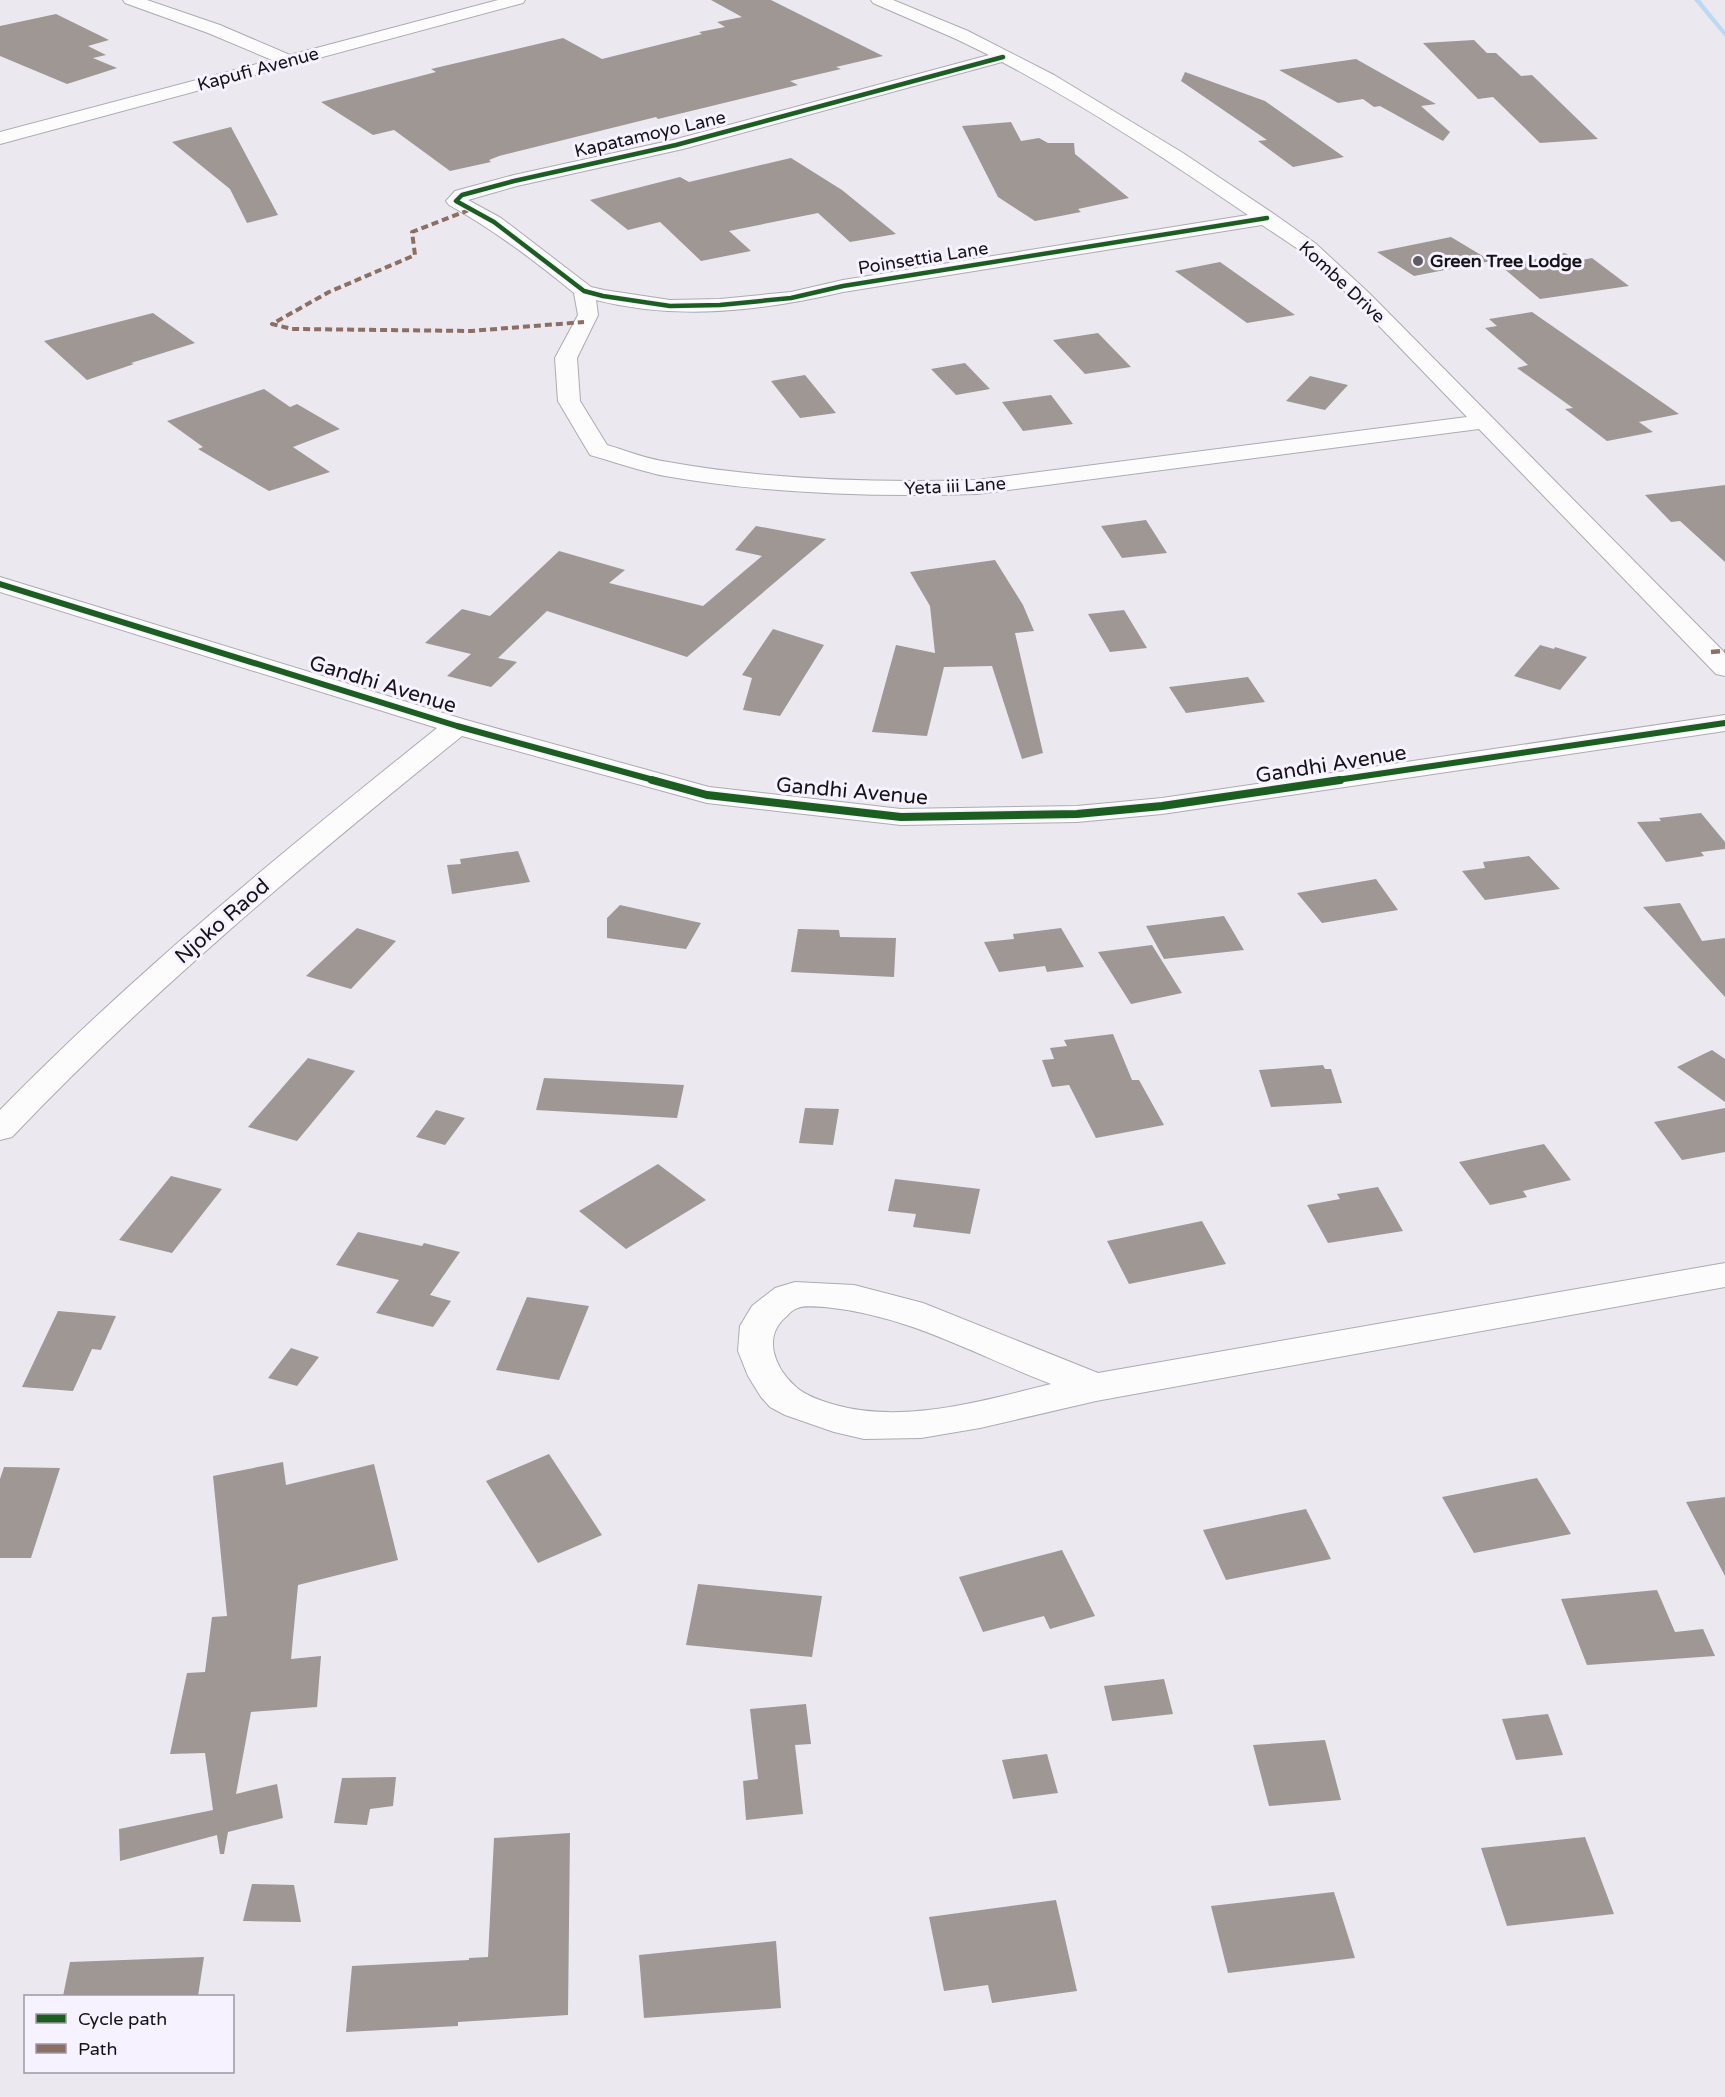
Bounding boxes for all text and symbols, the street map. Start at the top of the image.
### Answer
street label: Kapufi Avenue [195,42,321,96]
street label: Kapatamoyo Lane [572,106,728,162]
street label: Kombe Drive [1294,236,1390,328]
street label: Poinsettia Lane [856,237,990,279]
place label: Green Tree Lodge [1430,250,1582,272]
marker: Green Tree Lodge [1411,254,1425,268]
street label: Yeta iii Lane [904,472,1006,500]
street label: Gandhi Avenue [306,650,459,719]
street label: Gandhi Avenue [1254,740,1408,789]
street label: Gandhi Avenue [775,772,929,811]
street label: Njoko Raod [170,874,275,969]
legend [24,1995,234,2073]
text: Cycle path [78,2008,167,2030]
text: Path [78,2038,117,2060]

